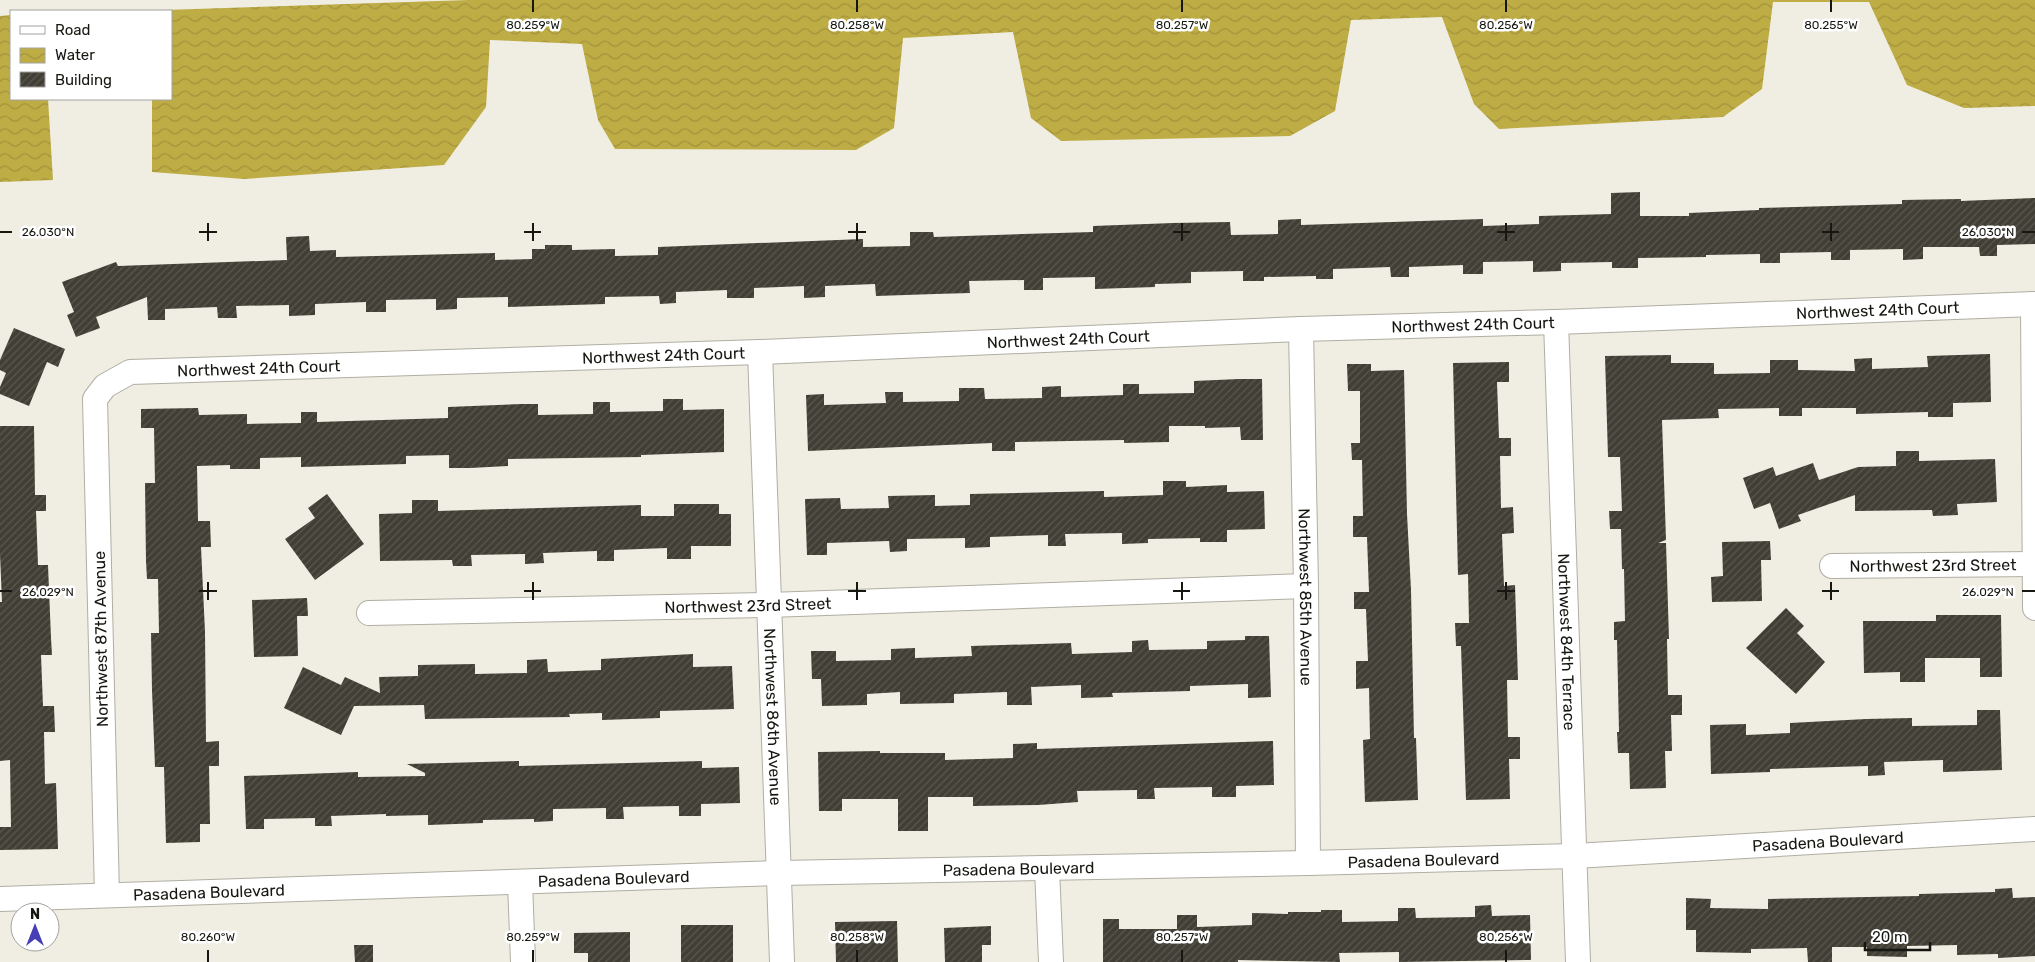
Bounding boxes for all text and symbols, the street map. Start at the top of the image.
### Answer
legend [10,10,172,100]
text: 80.259°W [506,18,560,32]
text: 80.258°W [830,18,884,32]
text: 80.257°W [1156,18,1209,32]
text: 80.256°W [1479,18,1533,32]
text: 80.255°W [1804,18,1858,32]
text: Road [55,21,91,39]
text: Water [55,46,95,64]
text: Building [55,71,112,89]
text: 26.030°N [22,225,74,239]
text: 26.030°N [1962,225,2014,239]
street label: Northwest 24th Court [1796,297,1960,322]
street label: Northwest 24th Court [1391,313,1555,336]
street label: Northwest 24th Court [986,326,1150,352]
street label: Northwest 24th Court [582,343,745,367]
street label: Northwest 24th Court [177,356,341,380]
street label: Northwest 85th Avenue [1295,508,1316,686]
street label: Northwest 87th Avenue [90,551,112,727]
street label: Northwest 84th Terrace [1554,553,1580,731]
street label: Northwest 23rd Street [1849,555,2017,575]
text: 26.029°N [22,585,74,599]
text: 26.029°N [1962,585,2014,599]
street label: Northwest 23rd Street [664,593,832,617]
street label: Northwest 86th Avenue [760,628,786,806]
street label: Pasadena Boulevard [1752,827,1904,855]
street label: Pasadena Boulevard [1347,848,1500,871]
street label: Pasadena Boulevard [942,858,1095,879]
street label: Pasadena Boulevard [537,867,690,891]
street label: Pasadena Boulevard [133,880,285,904]
north arrow [10,902,60,952]
text: N [30,906,40,923]
scale bar [1865,920,1930,952]
text: 20 m [1872,928,1907,946]
text: 80.260°W [181,930,236,944]
text: 80.259°W [506,930,560,944]
text: 80.258°W [830,930,884,944]
text: 80.257°W [1156,930,1209,944]
text: 80.256°W [1479,930,1533,944]

